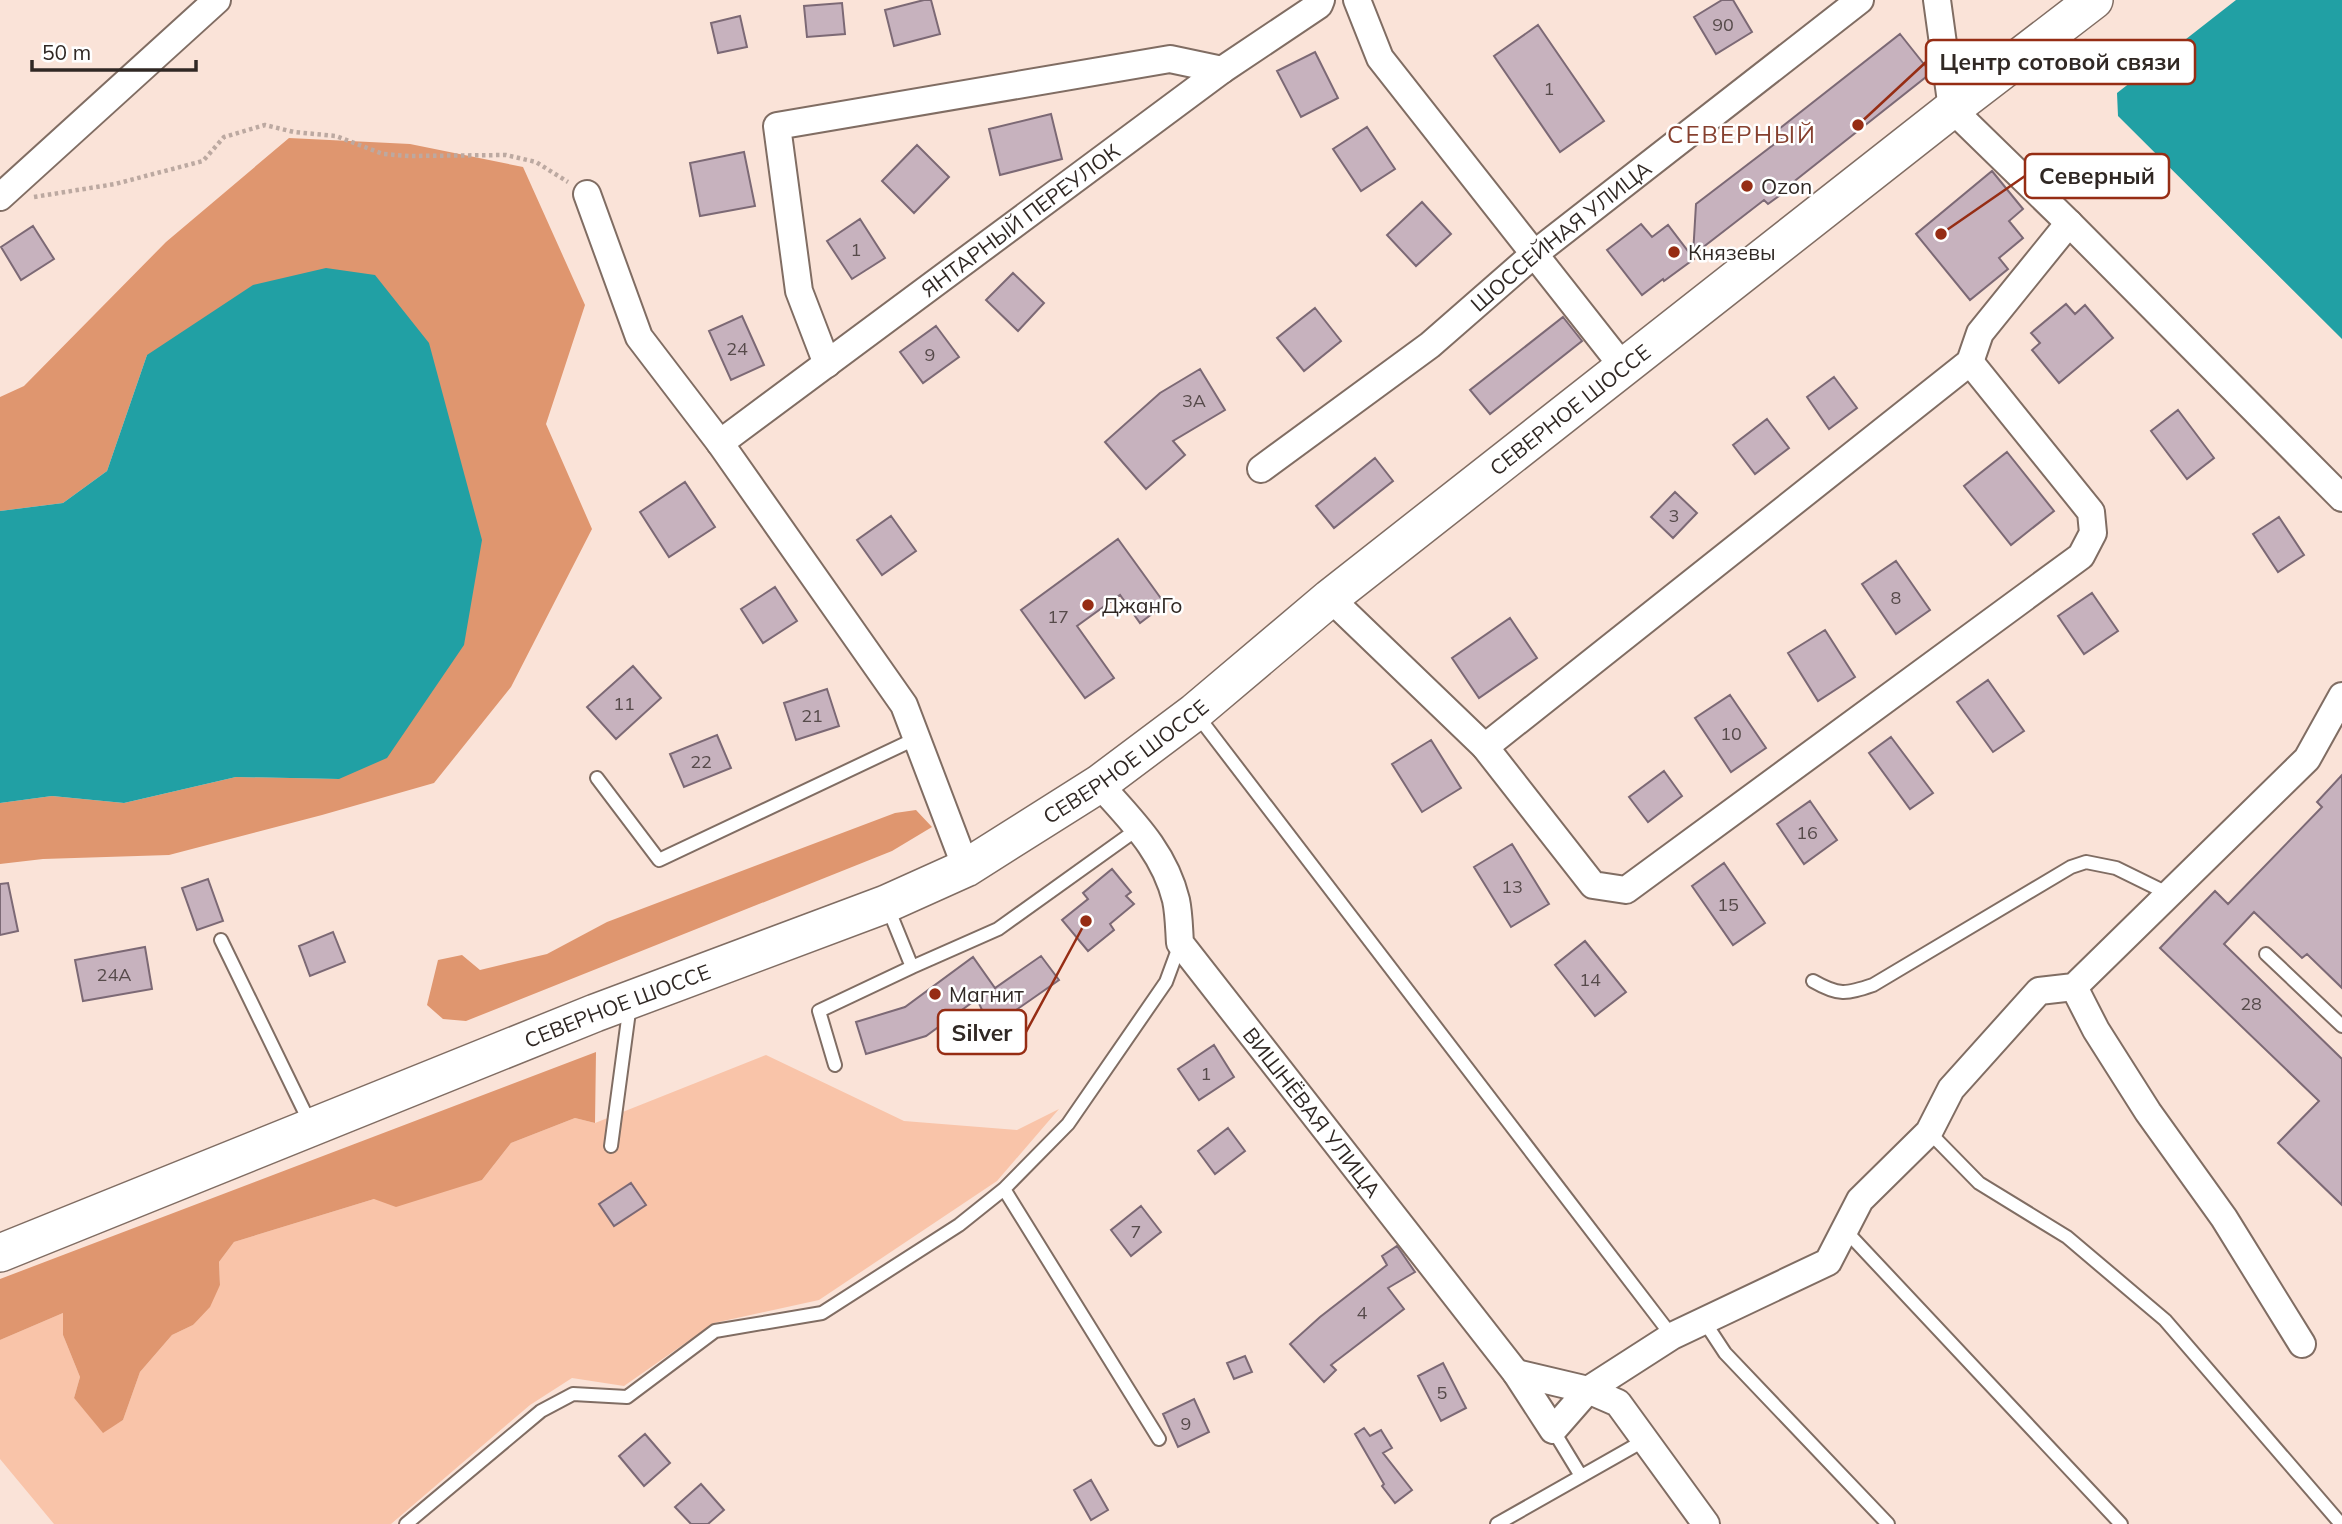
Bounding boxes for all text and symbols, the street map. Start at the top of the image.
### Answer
house number: 90 [1712,13,1734,36]
scale bar [32,28,196,72]
text: 50 m [42,39,91,65]
callout: Центр сотовой связи [1926,40,2195,84]
text: Центр сотовой связи [1939,47,2181,76]
house number: 1 [1544,77,1554,100]
district label: СЕВЕРНЫЙ [1667,119,1817,149]
street label: ЯНТАРНЫЙ ПЕРЕУЛОК [916,138,1125,302]
callout: Северный [2025,154,2169,198]
street label: ШОССЕЙНАЯ УЛИЦА [1465,155,1657,317]
text: Северный [2039,161,2155,190]
place label: Ozon [1761,173,1812,199]
marker: Ozon [1739,178,1755,194]
house number: 1 [851,238,861,261]
place label: Князевы [1688,239,1776,265]
marker: Князевы [1666,244,1682,260]
house number: 24 [726,337,748,360]
street label: СЕВЕРНОЕ ШОССЕ [1484,338,1655,481]
house number: 9 [925,343,935,366]
house number: 3А [1182,389,1206,412]
house number: 3 [1669,504,1679,527]
house number: 8 [1891,586,1901,609]
place label: ДжанГо [1102,592,1183,618]
marker: ДжанГо [1080,597,1096,613]
house number: 17 [1047,605,1069,628]
house number: 11 [613,692,635,715]
street label: СЕВЕРНОЕ ШОССЕ [1038,694,1213,829]
house number: 21 [801,704,823,727]
house number: 10 [1720,722,1742,745]
house number: 22 [690,750,712,773]
house number: 16 [1796,821,1818,844]
house number: 13 [1501,875,1523,898]
house number: 15 [1717,893,1739,916]
street label: СЕВЕРНОЕ ШОССЕ [521,958,714,1053]
house number: 24А [97,963,131,986]
house number: 14 [1579,968,1601,991]
place label: Магнит [949,981,1024,1007]
marker: Магнит [927,986,943,1002]
house number: 28 [2240,992,2262,1015]
callout: Silver [938,1010,1026,1054]
text: Silver [952,1018,1012,1047]
street label: ВИШНЁВАЯ УЛИЦА [1238,1022,1387,1203]
house number: 1 [1201,1062,1211,1085]
house number: 7 [1131,1220,1141,1243]
house number: 4 [1357,1301,1368,1324]
house number: 5 [1437,1381,1448,1404]
house number: 9 [1181,1412,1191,1435]

